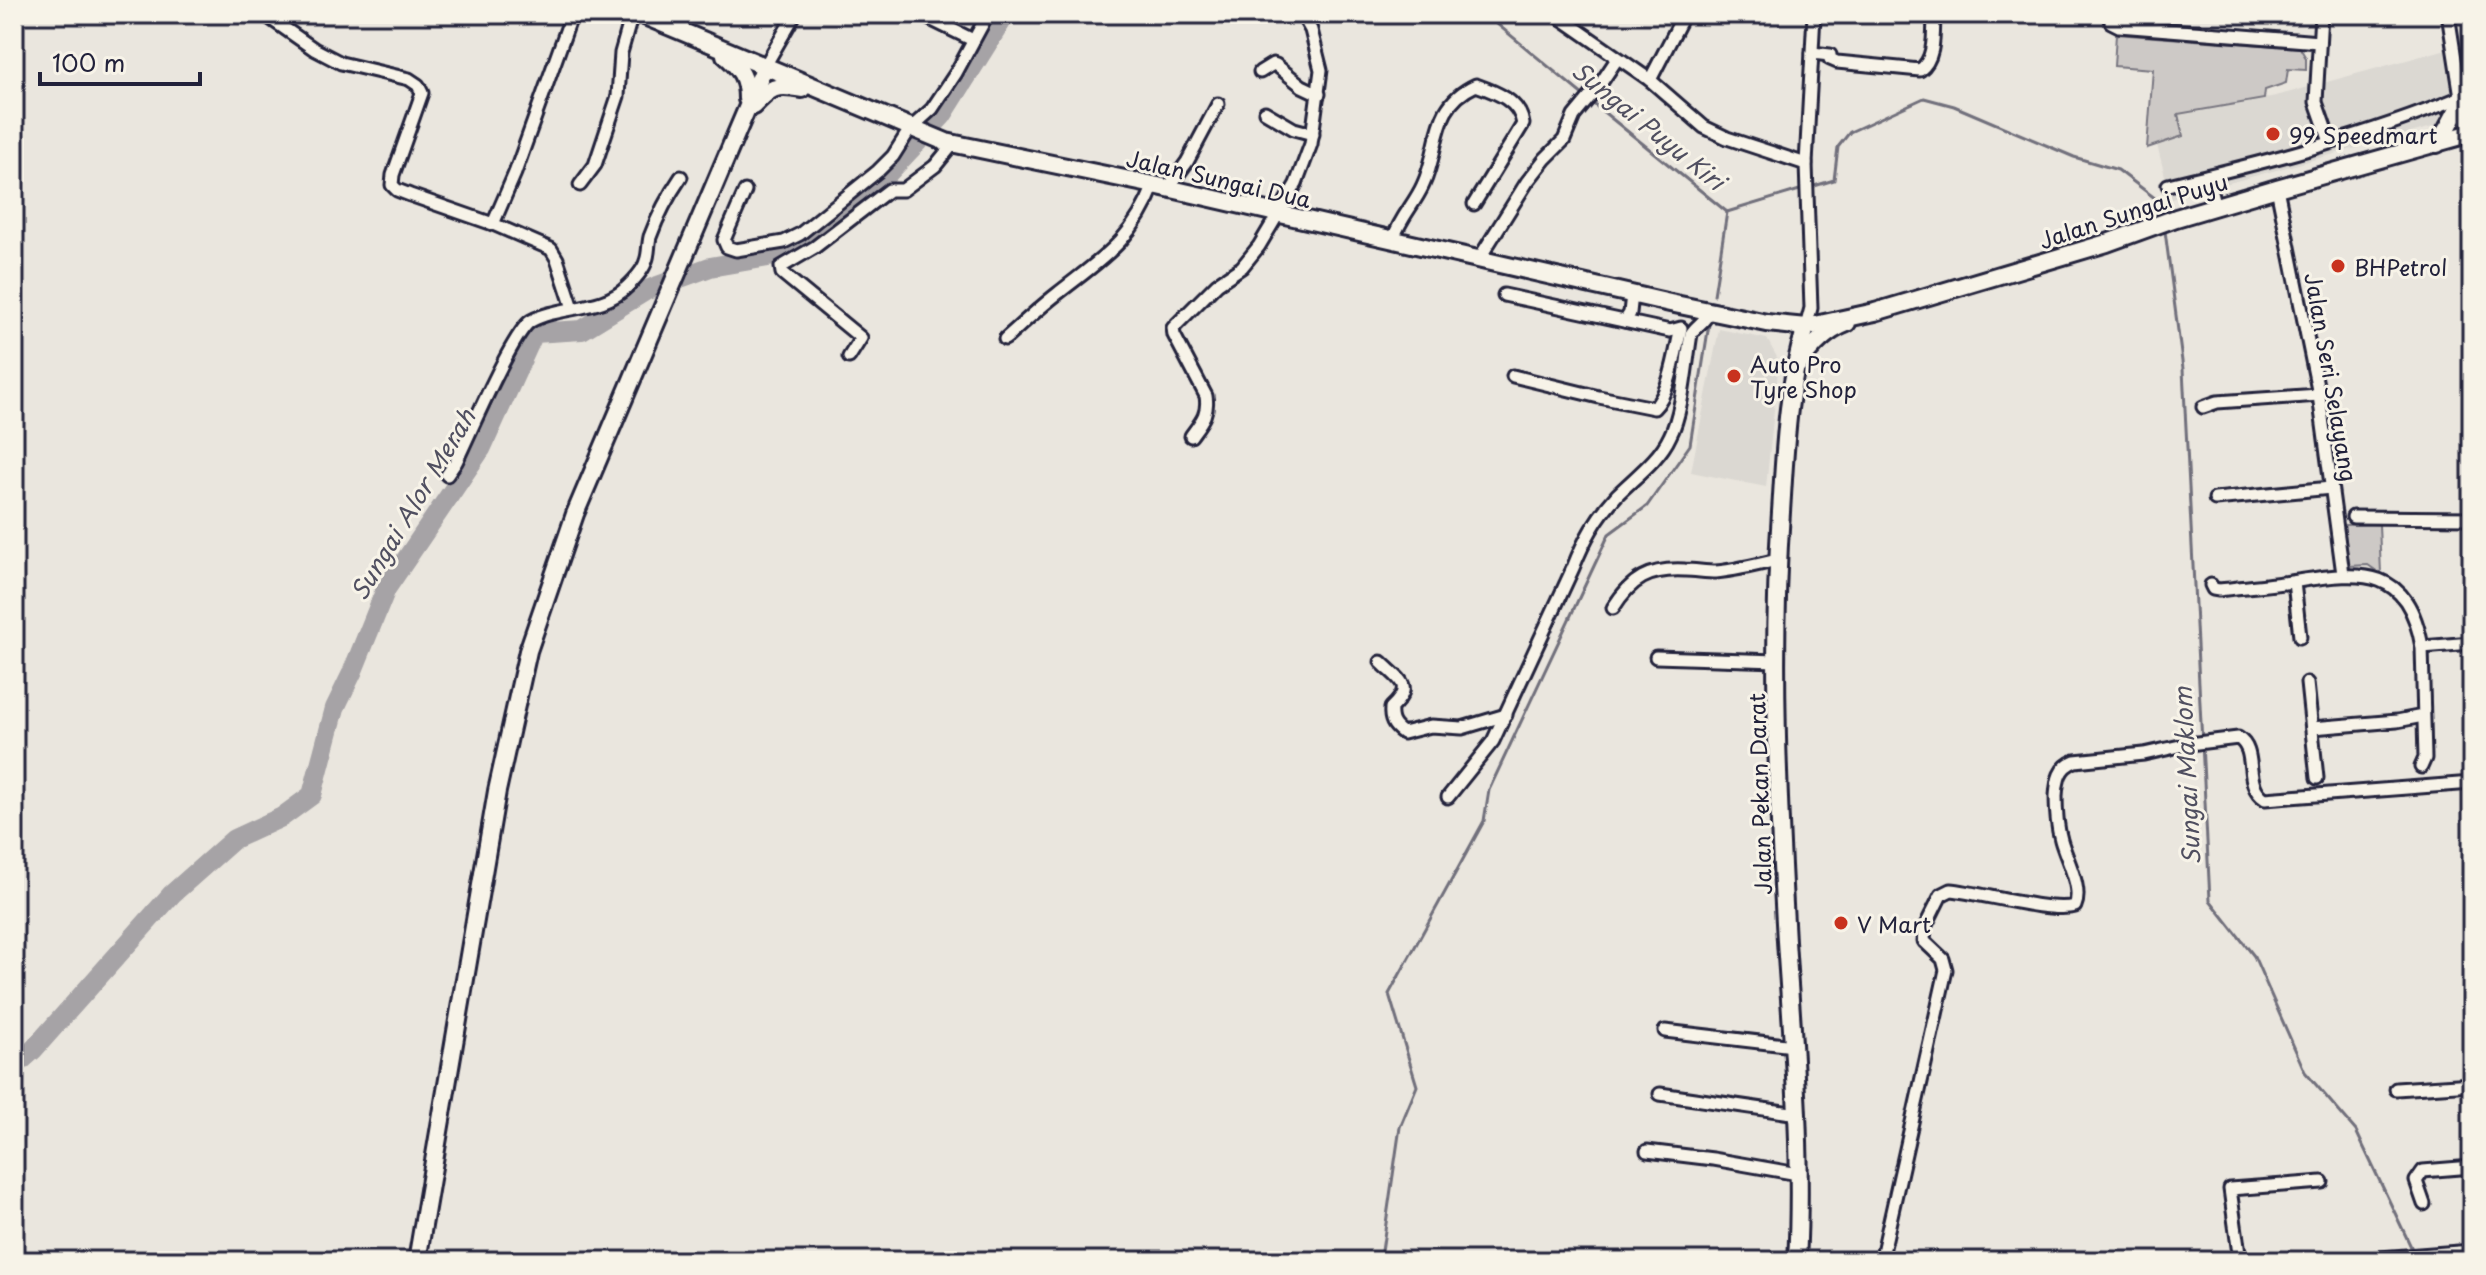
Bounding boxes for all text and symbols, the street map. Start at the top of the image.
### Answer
scale bar [40,36,200,86]
text: 100 m [52,44,125,80]
water label: Sungai Puyu Kiri [1565,52,1736,201]
place label: 99 Speedmart [2289,118,2437,151]
marker: 99 Speedmart [2264,125,2282,143]
street label: Jalan Sungai Dua [1124,141,1315,215]
street label: Jalan Sungai Puyu [2034,164,2232,256]
place label: BHPetrol [2354,250,2447,283]
marker: BHPetrol [2329,257,2347,275]
street label: Jalan Seri Selayang [2297,270,2367,484]
place label: Auto Pro Tyre Shop [1750,347,1857,405]
marker: Auto Pro Tyre Shop [1725,367,1743,385]
water label: Sungai Alor Merah [341,401,484,606]
water label: Sungai Maklom [2163,685,2209,866]
street label: Jalan Pekan Darat [1739,693,1779,895]
place label: V Mart [1857,907,1931,940]
marker: V Mart [1832,914,1850,932]

